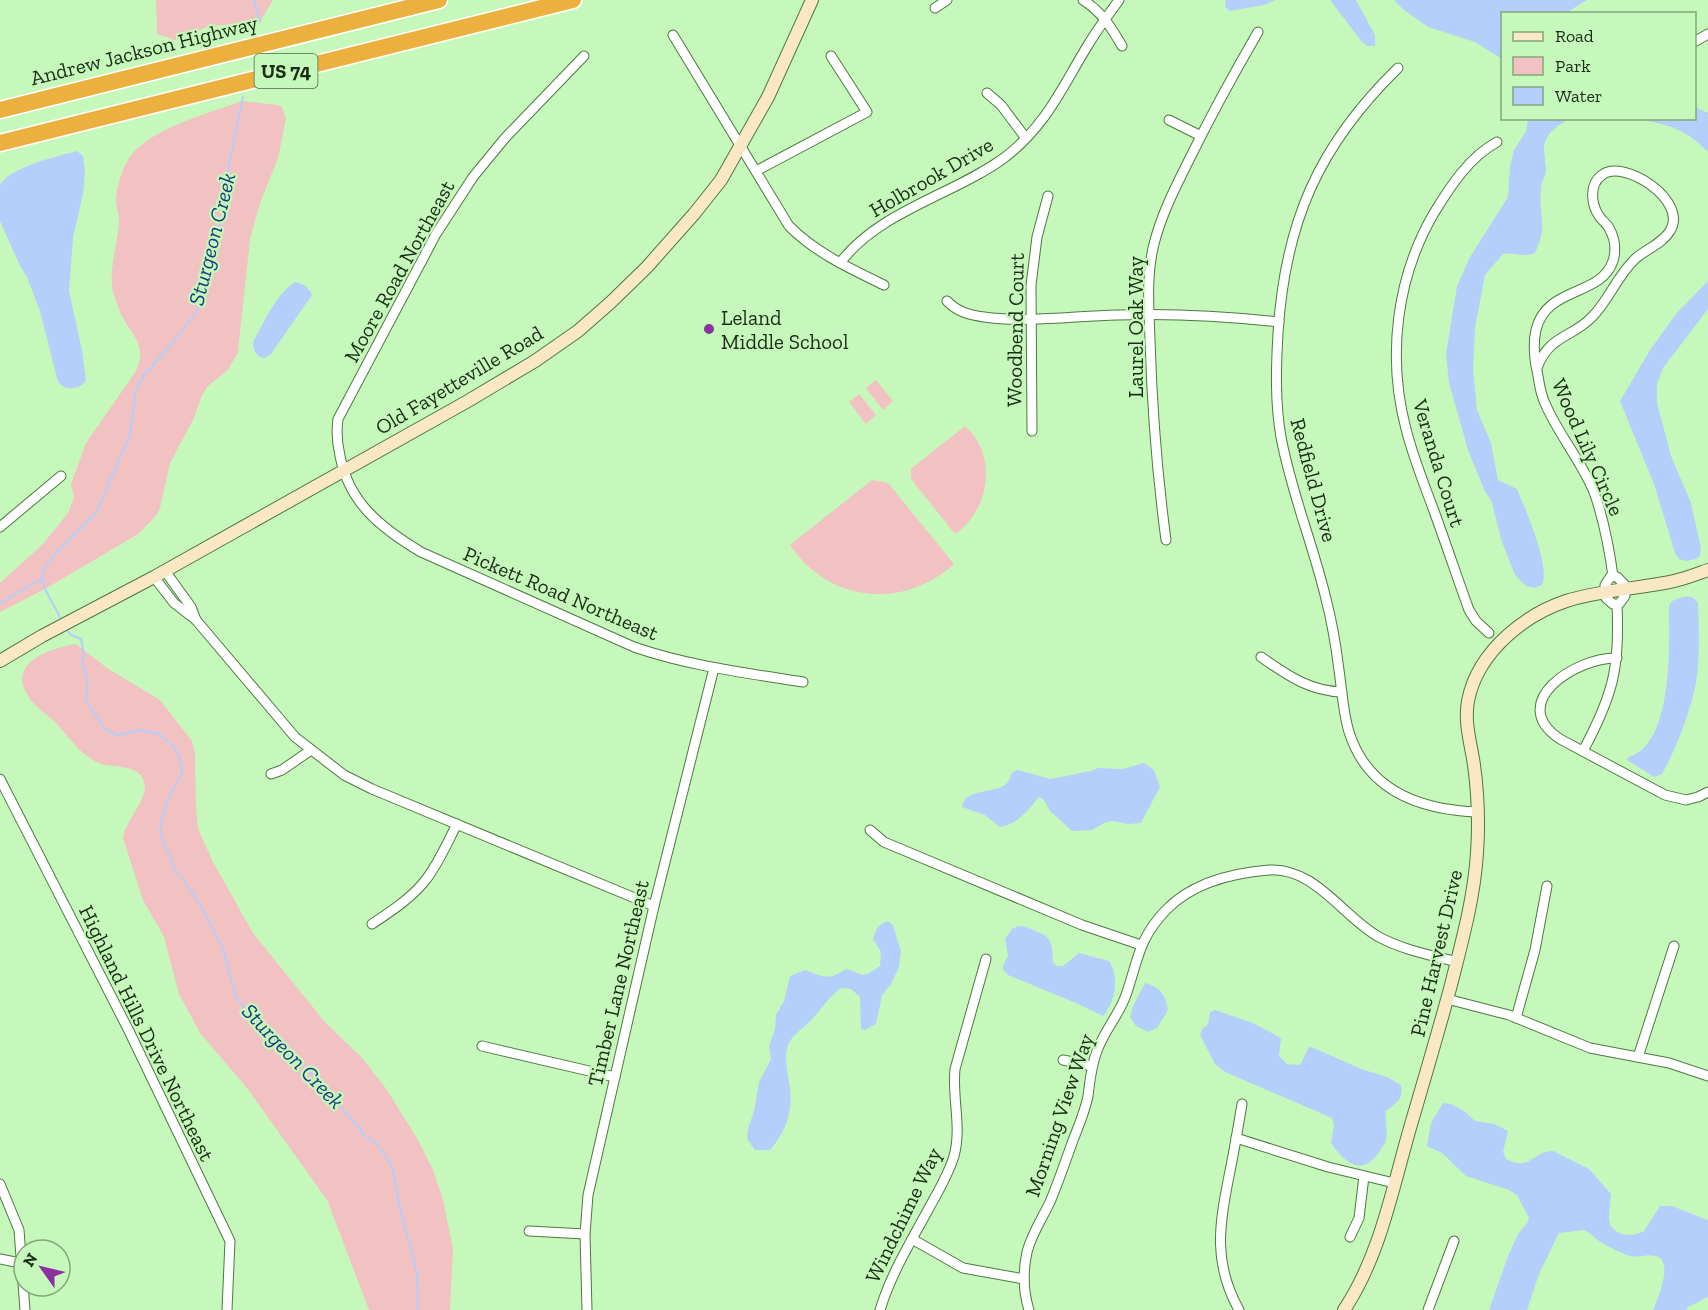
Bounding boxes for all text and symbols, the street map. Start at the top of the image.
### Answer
street label: Andrew Jackson Highway [28,10,260,90]
legend [1501,12,1696,120]
text: Road [1555,25,1594,47]
road number: US 74 [254,54,318,88]
text: Park [1555,55,1591,77]
text: Water [1555,85,1602,107]
street label: Holbrook Drive [865,132,997,222]
water label: Sturgeon Creek [182,170,242,308]
street label: Moore Road Northeast [339,175,460,366]
street label: Woodbend Court [1001,253,1029,407]
street label: Laurel Oak Way [1123,256,1148,398]
place label: Leland Middle School [721,305,849,354]
street label: Old Fayetteville Road [371,320,548,440]
marker: Leland Middle School [702,322,716,336]
street label: Wood Lily Circle [1547,375,1629,520]
street label: Veranda Court [1407,395,1470,530]
street label: Redfield Drive [1285,415,1343,545]
street label: Pickett Road Northeast [460,541,662,646]
street label: Pine Harvest Drive [1405,867,1467,1039]
street label: Timber Lane Northeast [582,877,654,1089]
street label: Highland Hills Drive Northeast [74,901,220,1165]
water label: Sturgeon Creek [236,998,350,1114]
street label: Morning View Way [1019,1030,1099,1200]
street label: Windchime Way [859,1143,947,1287]
north arrow [12,1238,72,1298]
text: N [19,1250,41,1270]

